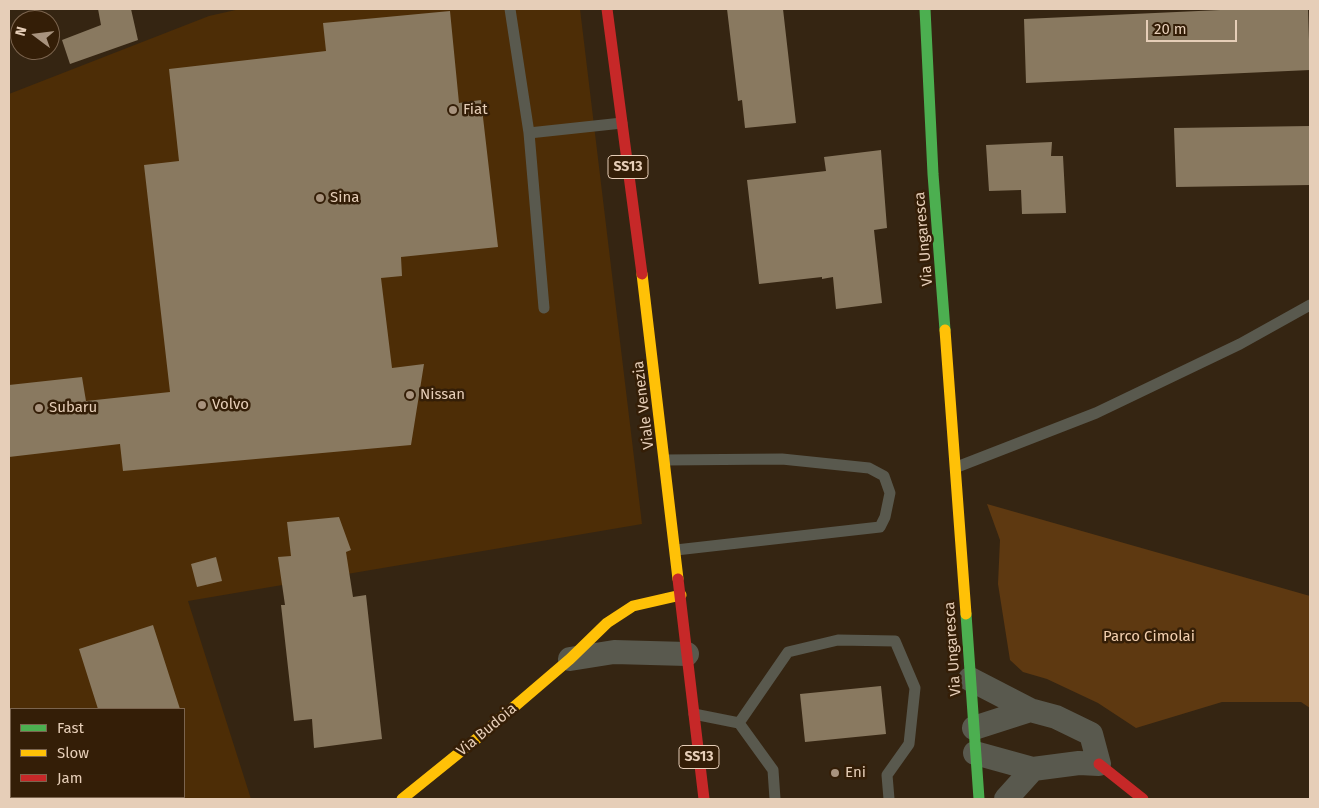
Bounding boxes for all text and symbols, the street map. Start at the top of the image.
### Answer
north arrow [10,10,60,60]
scale bar [1149,10,1240,42]
text: 20 m [1154,20,1187,38]
text: N [12,25,30,38]
place label: Fiat [463,101,488,119]
marker: Fiat [447,104,459,116]
road number: SS13 [608,156,648,178]
place label: Sina [330,189,359,207]
street label: Via Ungaresca [911,191,937,287]
marker: Sina [314,192,326,204]
street label: Viale Venezia [630,360,658,450]
place label: Nissan [420,386,465,404]
marker: Nissan [404,389,416,401]
place label: Volvo [212,396,249,414]
place label: Subaru [49,399,97,417]
marker: Volvo [196,399,208,411]
marker: Subaru [33,402,45,414]
street label: Via Ungaresca [941,601,965,697]
park label: Parco Cimolai [1103,628,1195,646]
street label: Via Budoia [453,700,521,760]
legend [10,708,185,798]
text: Fast [57,719,84,737]
text: Slow [57,744,89,762]
road number: SS13 [679,746,719,769]
place label: Eni [845,764,866,782]
marker: Eni [829,767,841,779]
text: Jam [57,769,83,787]

